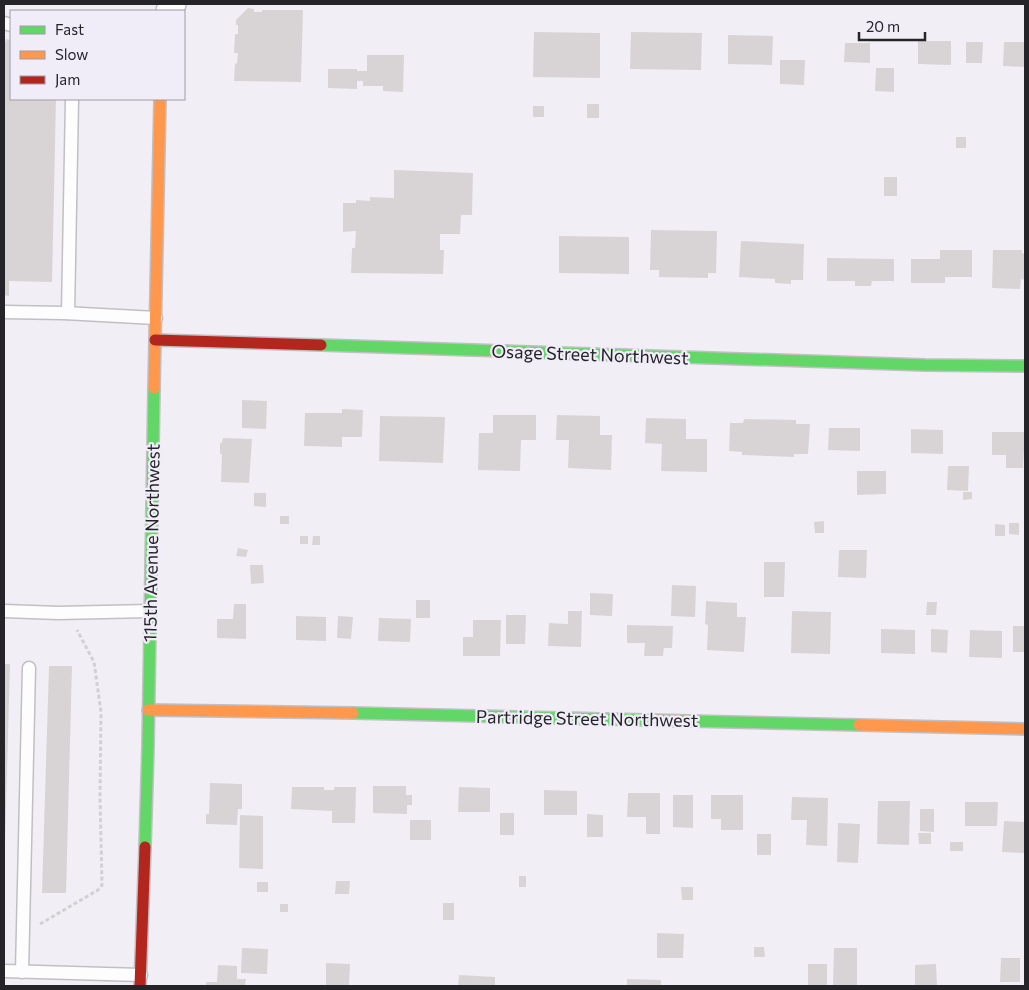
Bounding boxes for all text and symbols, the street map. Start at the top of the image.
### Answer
legend [10,10,185,100]
scale bar [859,10,925,42]
text: 20 m [866,17,900,35]
text: Fast [55,20,84,38]
text: Slow [55,45,88,63]
text: Jam [55,70,80,88]
street label: Osage Street Northwest [491,340,689,368]
street label: 115th Avenue Northwest [138,444,164,642]
street label: Partridge Street Northwest [476,705,698,731]

